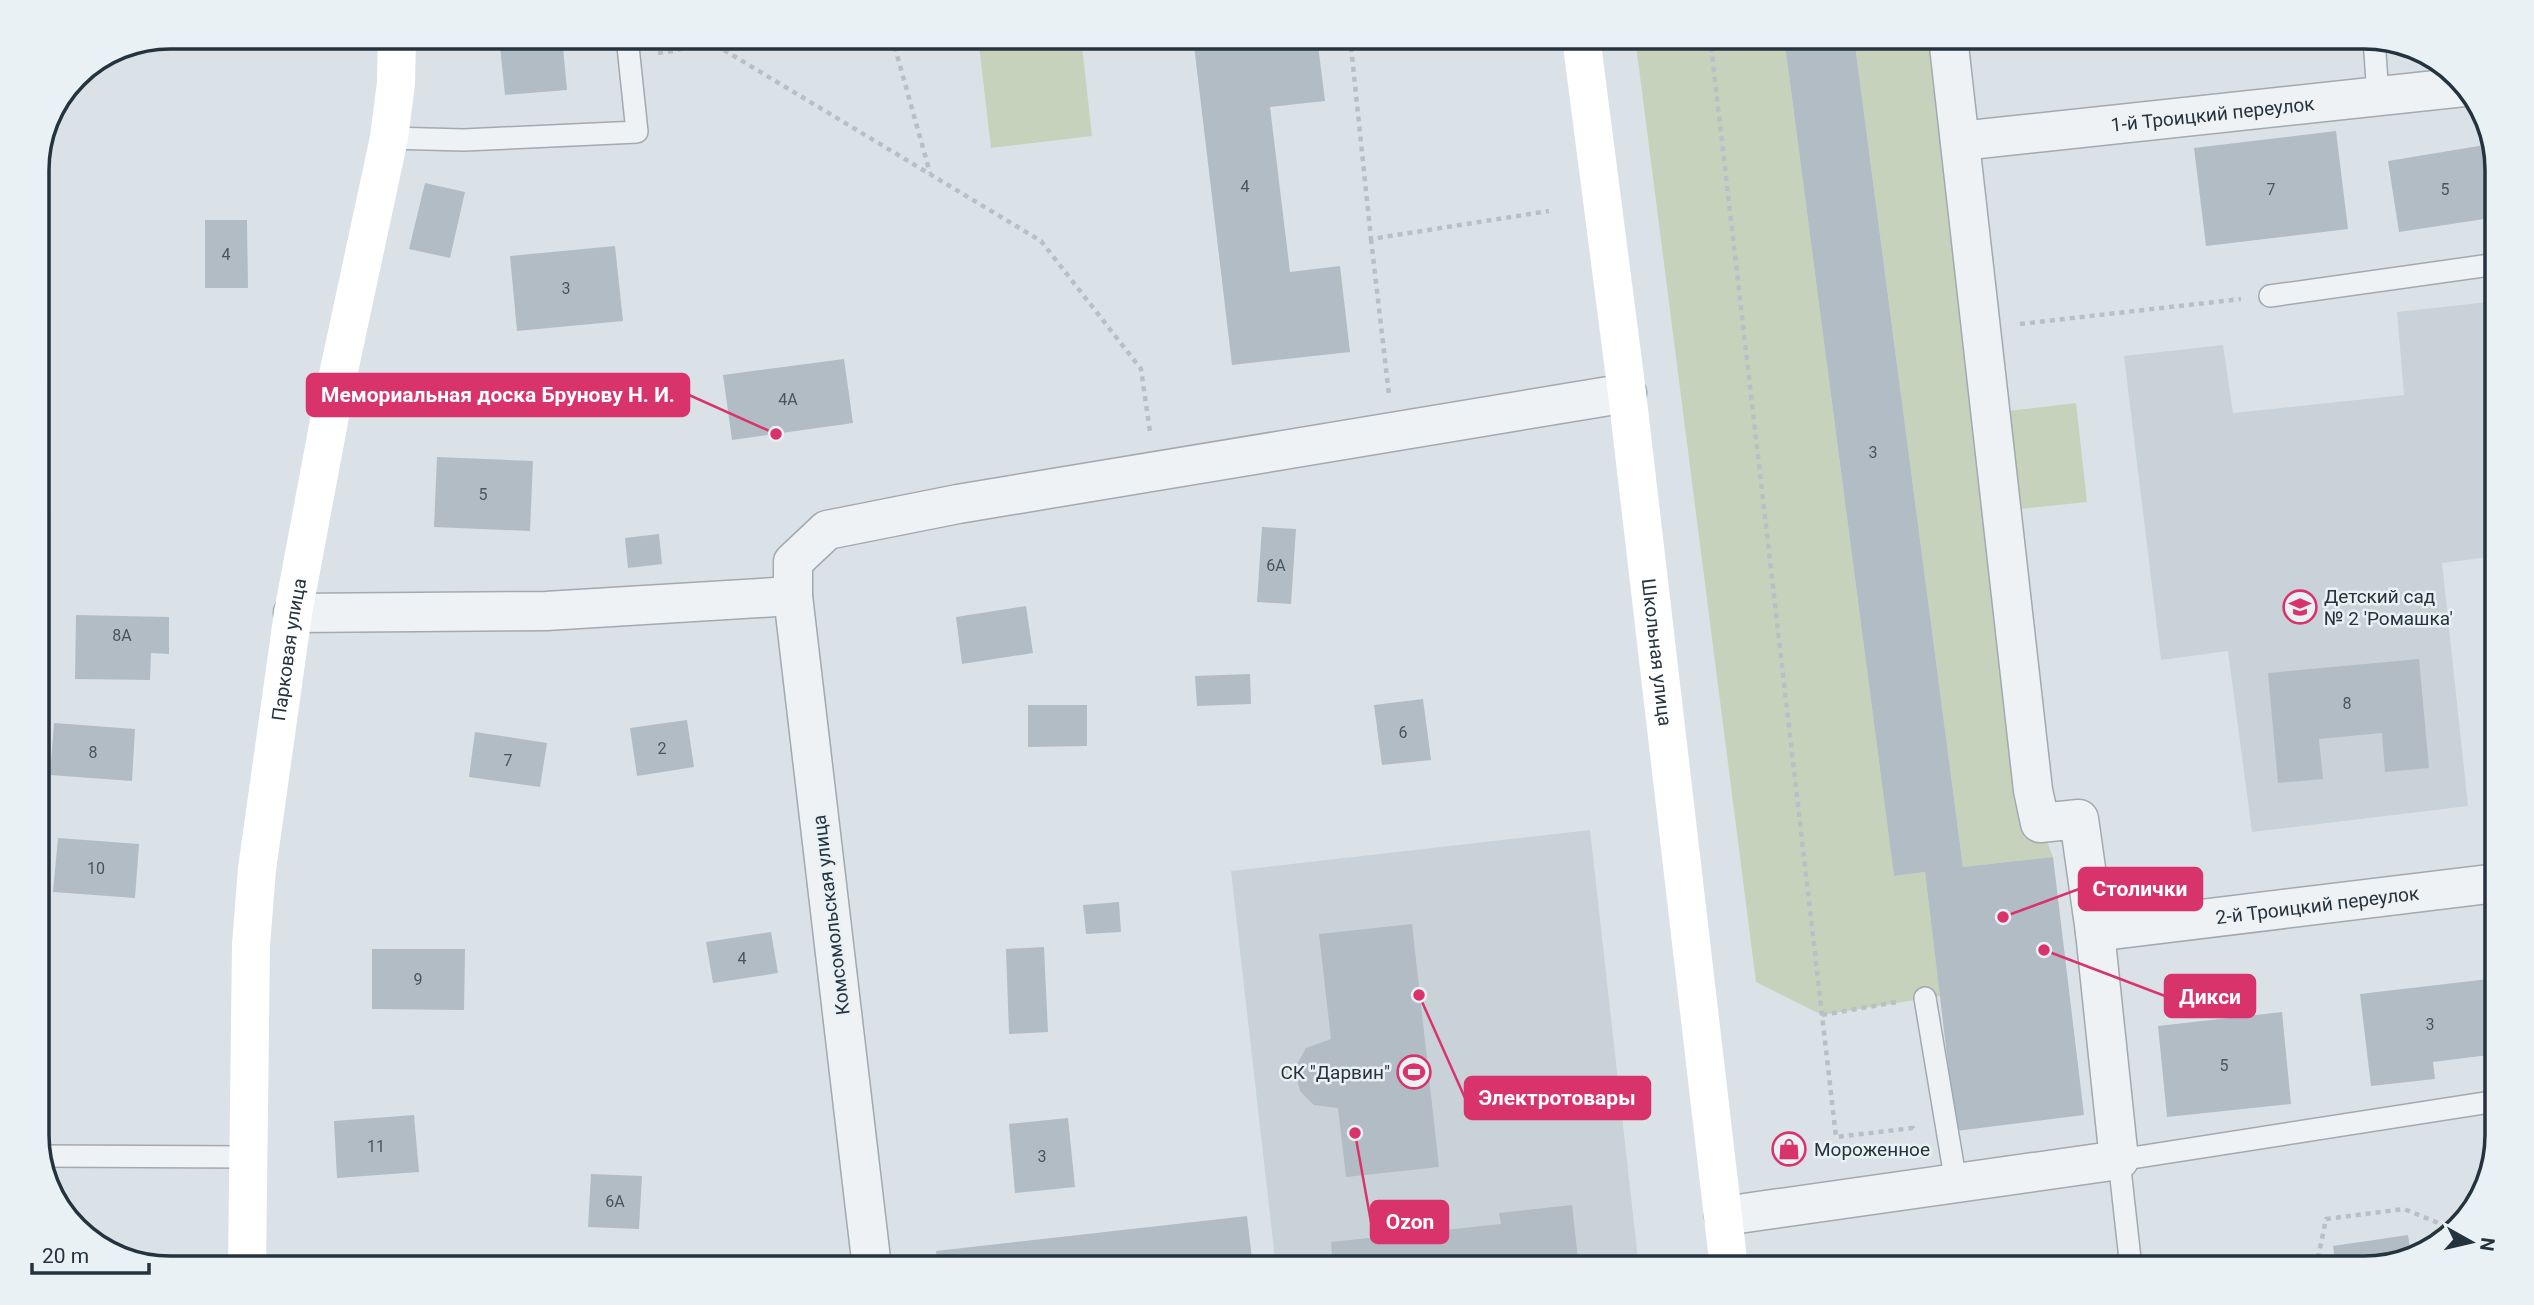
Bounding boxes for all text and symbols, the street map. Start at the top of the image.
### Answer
street label: 1-й Троицкий переулок [2110,92,2316,136]
house number: 4 [1241,177,1250,196]
house number: 7 [2267,180,2276,199]
house number: 5 [2441,180,2450,199]
house number: 4 [222,245,231,264]
house number: 3 [562,279,571,298]
callout: Мемориальная доска Брунову Н. И. [307,374,689,416]
text: Мемориальная доска Брунову Н. И. [321,383,675,407]
house number: 4А [778,390,798,409]
house number: 3 [1869,443,1878,462]
house number: 5 [479,485,488,504]
house number: 6А [1266,556,1286,575]
street label: Парковая улица [266,576,311,722]
street label: Школьная улица [1637,577,1677,727]
place label: Детский сад № 2 'Ромашка' [2324,585,2453,630]
school or university icon: Детский сад № 2 'Ромашка' [2281,588,2319,626]
house number: 8А [112,626,132,645]
house number: 8 [2343,694,2352,713]
house number: 6 [1399,723,1408,742]
house number: 2 [658,739,667,758]
house number: 8 [89,743,98,762]
house number: 7 [504,751,513,770]
street label: Комсомольская улица [807,814,855,1016]
house number: 10 [87,859,105,878]
callout: Столички [2079,868,2202,910]
text: Столички [2093,877,2187,901]
street label: 2-й Троицкий переулок [2214,881,2421,929]
house number: 4 [738,949,747,968]
house number: 9 [414,970,423,989]
callout: Дикси [2165,975,2255,1017]
text: Дикси [2179,985,2241,1009]
house number: 3 [2426,1015,2435,1034]
sports icon: СК "Дарвин" [1395,1053,1433,1091]
house number: 5 [2220,1056,2229,1075]
place label: СК "Дарвин" [1280,1061,1390,1084]
callout: Электротовары [1465,1077,1650,1119]
text: Электротовары [1478,1086,1636,1110]
shop icon: Мороженное [1770,1130,1808,1168]
house number: 11 [367,1137,385,1156]
place label: Мороженное [1814,1138,1930,1161]
house number: 3 [1038,1147,1047,1166]
house number: 6А [605,1192,625,1211]
callout: Ozon [1371,1201,1448,1243]
north arrow [2436,1207,2506,1277]
text: Ozon [1386,1210,1434,1234]
scale bar [32,1232,149,1276]
text: N [2475,1236,2500,1253]
text: 20 m [42,1244,89,1268]

